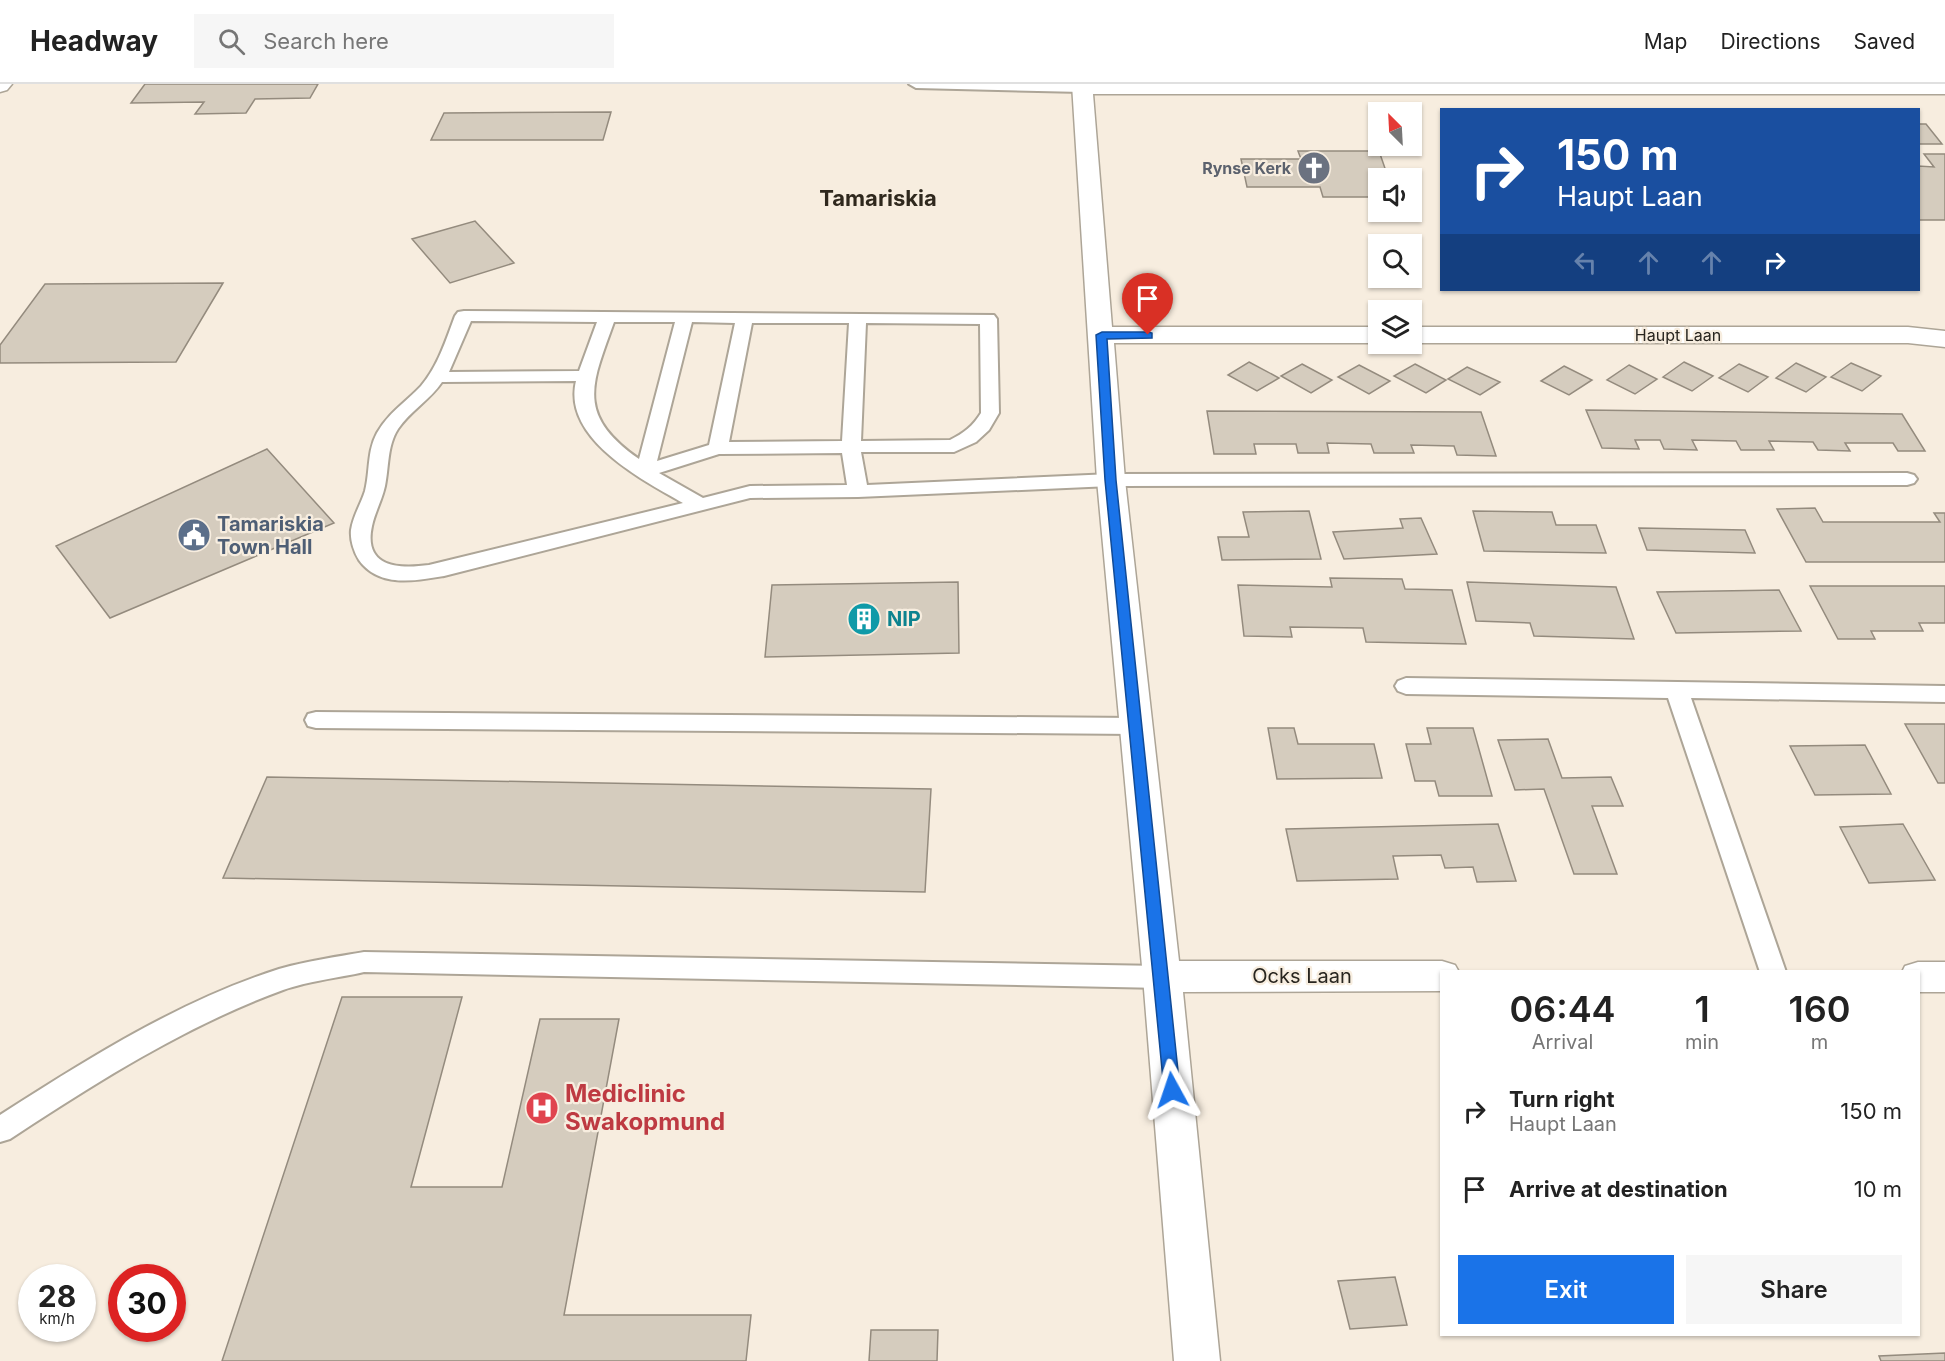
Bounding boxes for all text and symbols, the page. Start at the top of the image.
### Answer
search box [194,14,614,68]
text: Headway [30,24,158,58]
icon: search [215,25,248,58]
text: Search here [263,28,389,54]
text: Map [1644,29,1687,54]
text: Directions [1720,29,1821,54]
text: Saved [1854,29,1915,54]
north arrow [1368,102,1422,156]
map controls [1368,102,1422,354]
text: 150 m [1557,129,1679,180]
icon: right [1458,132,1536,210]
church icon: Rynse Kerk [1296,150,1332,186]
place label: Rynse Kerk [1202,158,1292,178]
button: sound [1368,168,1422,222]
text: Haupt Laan [1557,180,1703,213]
district label: Tamariskia [819,185,937,211]
button: search [1368,234,1422,288]
icon: left [1569,246,1602,279]
icon: ahead [1632,246,1665,279]
icon: ahead [1695,246,1728,279]
icon: right [1758,246,1791,279]
pin [1122,273,1173,335]
icon: arrive [1131,282,1164,315]
button: layers [1368,300,1422,354]
street label: Haupt Laan [1635,325,1721,345]
place label: Tamariskia Town Hall [217,512,324,559]
public building icon: Tamariskia Town Hall [176,517,212,553]
building icon: NIP [846,601,882,637]
place label: NIP [887,607,921,631]
street label: Ocks Laan [1252,964,1352,988]
text: 06:44 [1509,987,1616,1031]
text: 1 [1694,987,1710,1031]
text: 160 [1789,987,1851,1031]
text: Arrival [1532,1030,1593,1054]
text: min [1685,1030,1719,1054]
text: m [1811,1030,1828,1054]
position arrow [1140,1058,1204,1122]
place label: Mediclinic Swakopmund [565,1079,725,1136]
text: Turn right [1509,1086,1615,1112]
hospital icon: Mediclinic Swakopmund [524,1090,560,1126]
icon: right [1458,1095,1491,1128]
text: 150 m [1840,1098,1902,1124]
text: Haupt Laan [1509,1112,1617,1136]
icon: arrive [1458,1173,1491,1206]
text: Arrive at destination [1509,1176,1728,1202]
text: 10 m [1854,1176,1902,1202]
button: Exit [1458,1255,1674,1324]
button: Share [1686,1255,1902,1324]
speed limit sign: 30 [108,1264,186,1342]
text: 28 [38,1278,76,1314]
text: km/h [39,1309,75,1328]

